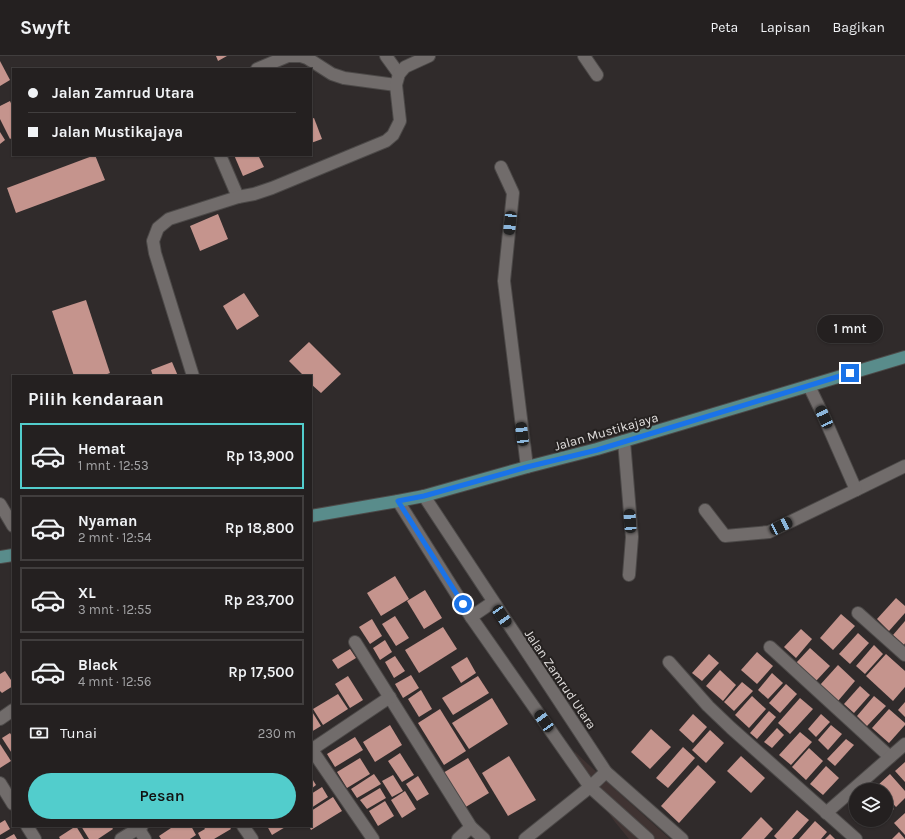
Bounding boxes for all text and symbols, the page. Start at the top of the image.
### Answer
text: Swyft [20,17,71,39]
text: Peta [710,19,738,36]
text: Lapisan [760,19,810,36]
text: Bagikan [832,19,885,36]
text: Jalan Zamrud Utara [52,84,194,102]
text: Jalan Mustikajaya [52,123,183,141]
car [503,210,517,236]
callout: 1 mnt [817,315,883,343]
text: 1 mnt [833,321,867,336]
route end [841,364,859,382]
text: Pilih kendaraan [28,388,164,410]
car [813,404,835,430]
street label: Jalan Mustikajaya [552,409,660,454]
car [515,421,529,447]
icon: car [30,438,66,474]
text: Hemat [78,440,125,458]
text: Rp 13,900 [226,447,294,465]
text: 1 mnt · 12:53 [78,458,149,473]
car [623,509,637,533]
icon: car [30,510,66,546]
text: Nyaman [78,512,137,530]
car [768,515,794,537]
text: Rp 18,800 [225,519,294,537]
text: 2 mnt · 12:54 [78,530,151,545]
icon: car [30,582,66,618]
text: XL [78,584,96,602]
text: Rp 23,700 [224,591,294,609]
route start [454,595,472,613]
text: 3 mnt · 12:55 [78,602,152,617]
car [490,603,514,629]
street label: Jalan Zamrud Utara [522,627,599,732]
icon: car [30,654,66,690]
text: Black [78,656,118,674]
text: Rp 17,500 [228,663,294,681]
text: 4 mnt · 12:56 [78,674,151,689]
car [532,708,556,734]
icon: cash [28,722,50,744]
text: Tunai [60,724,97,742]
text: 230 m [258,726,296,741]
button: Pesan [28,773,296,819]
map controls [849,783,893,827]
button: layers [849,783,893,827]

